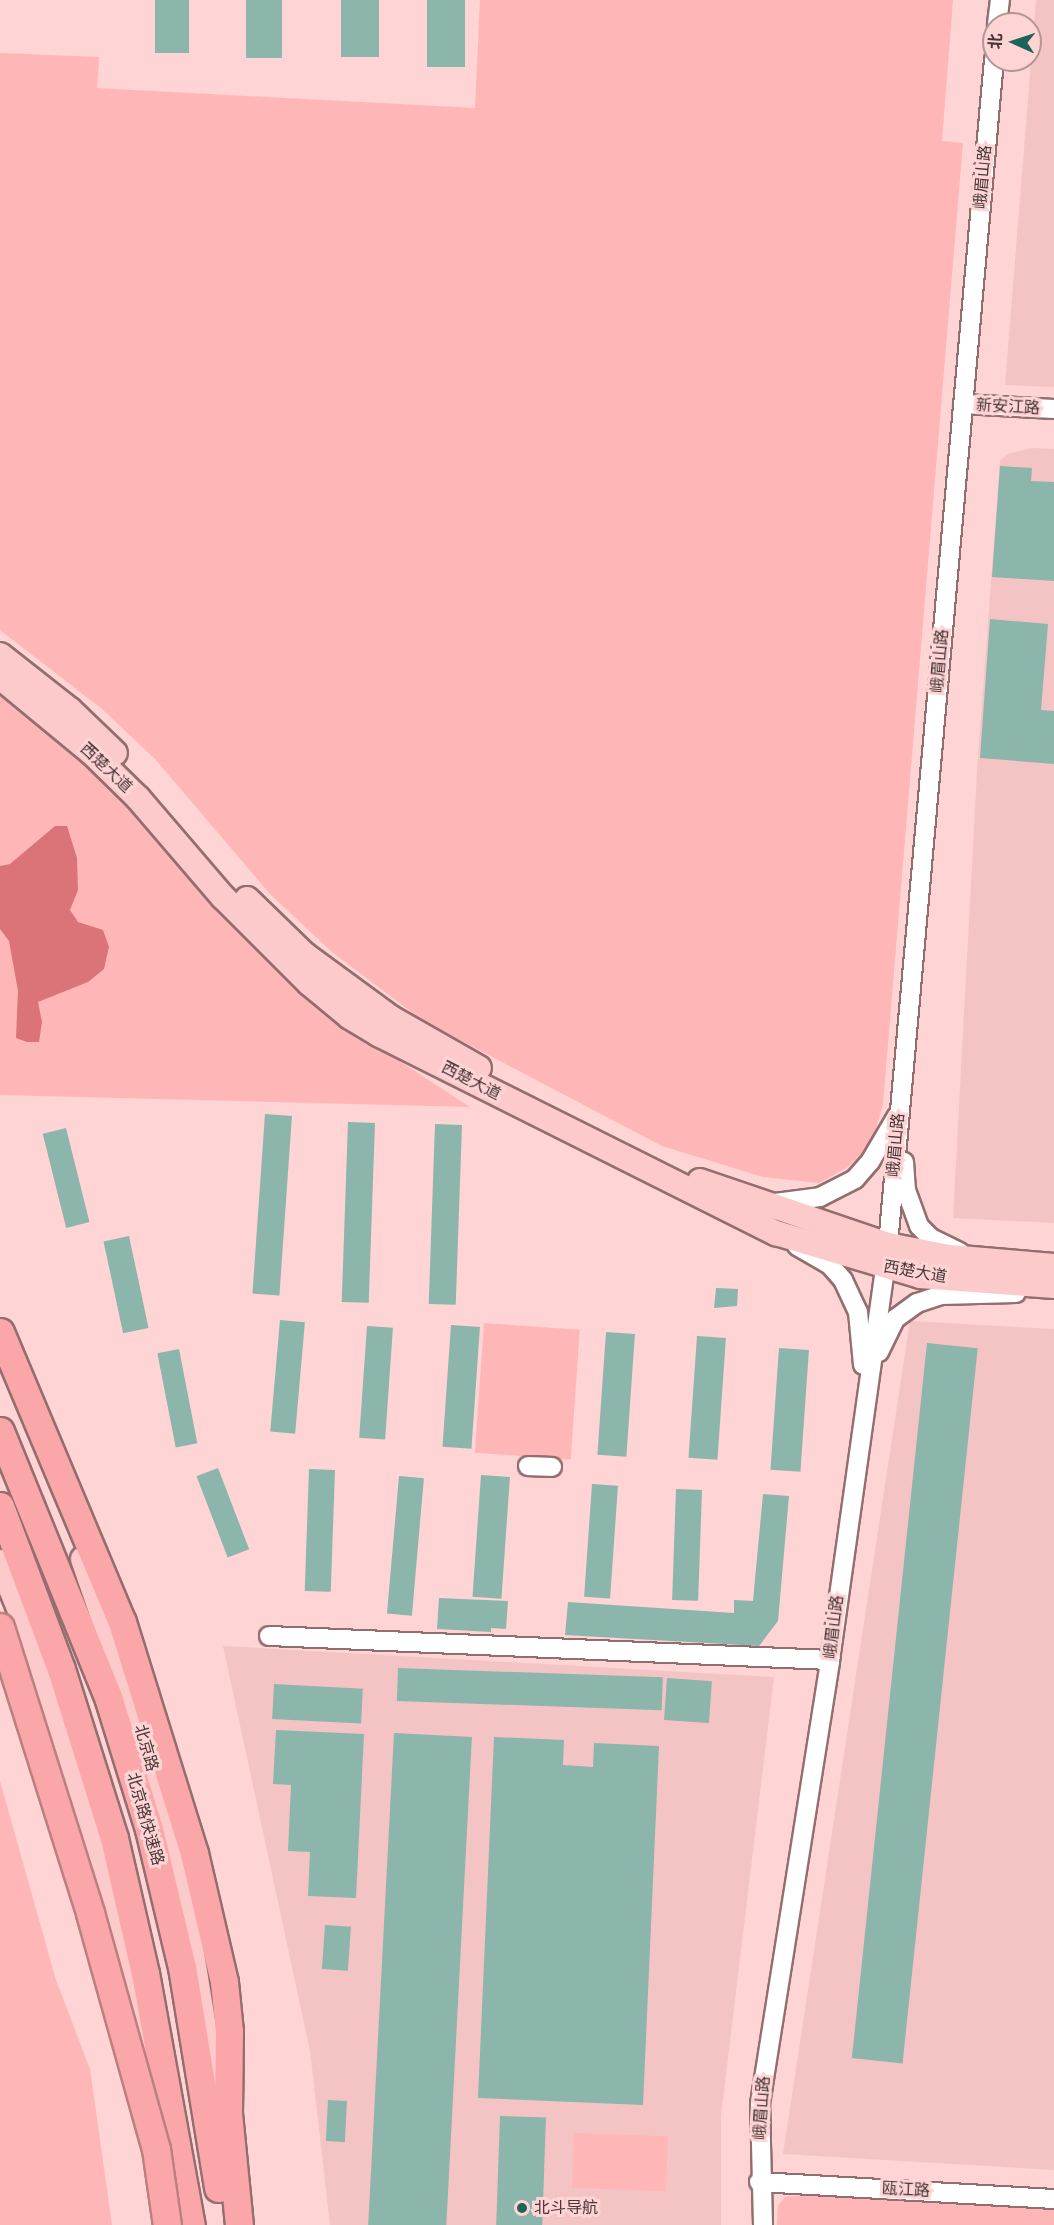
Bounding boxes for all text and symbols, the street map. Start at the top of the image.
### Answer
north arrow [982,12,1042,72]
text: 北 [985,33,1006,50]
street label: 峨眉山路 [971,144,995,210]
street label: 新安江路 [976,396,1040,418]
street label: 峨眉山路 [928,628,952,694]
street label: 西楚大道 [76,739,136,797]
street label: 西楚大道 [438,1058,504,1104]
street label: 峨眉山路 [884,1112,908,1178]
street label: 西楚大道 [882,1257,948,1287]
street label: 峨眉山路 [821,1594,847,1660]
street label: 北京路 [130,1722,162,1774]
street label: 北京路快速路 [123,1770,167,1868]
street label: 峨眉山路 [750,2075,774,2141]
street label: 瓯江路 [882,2179,930,2201]
place label: 北斗导航 [534,2198,598,2218]
marker: 北斗导航 [515,2201,529,2215]

